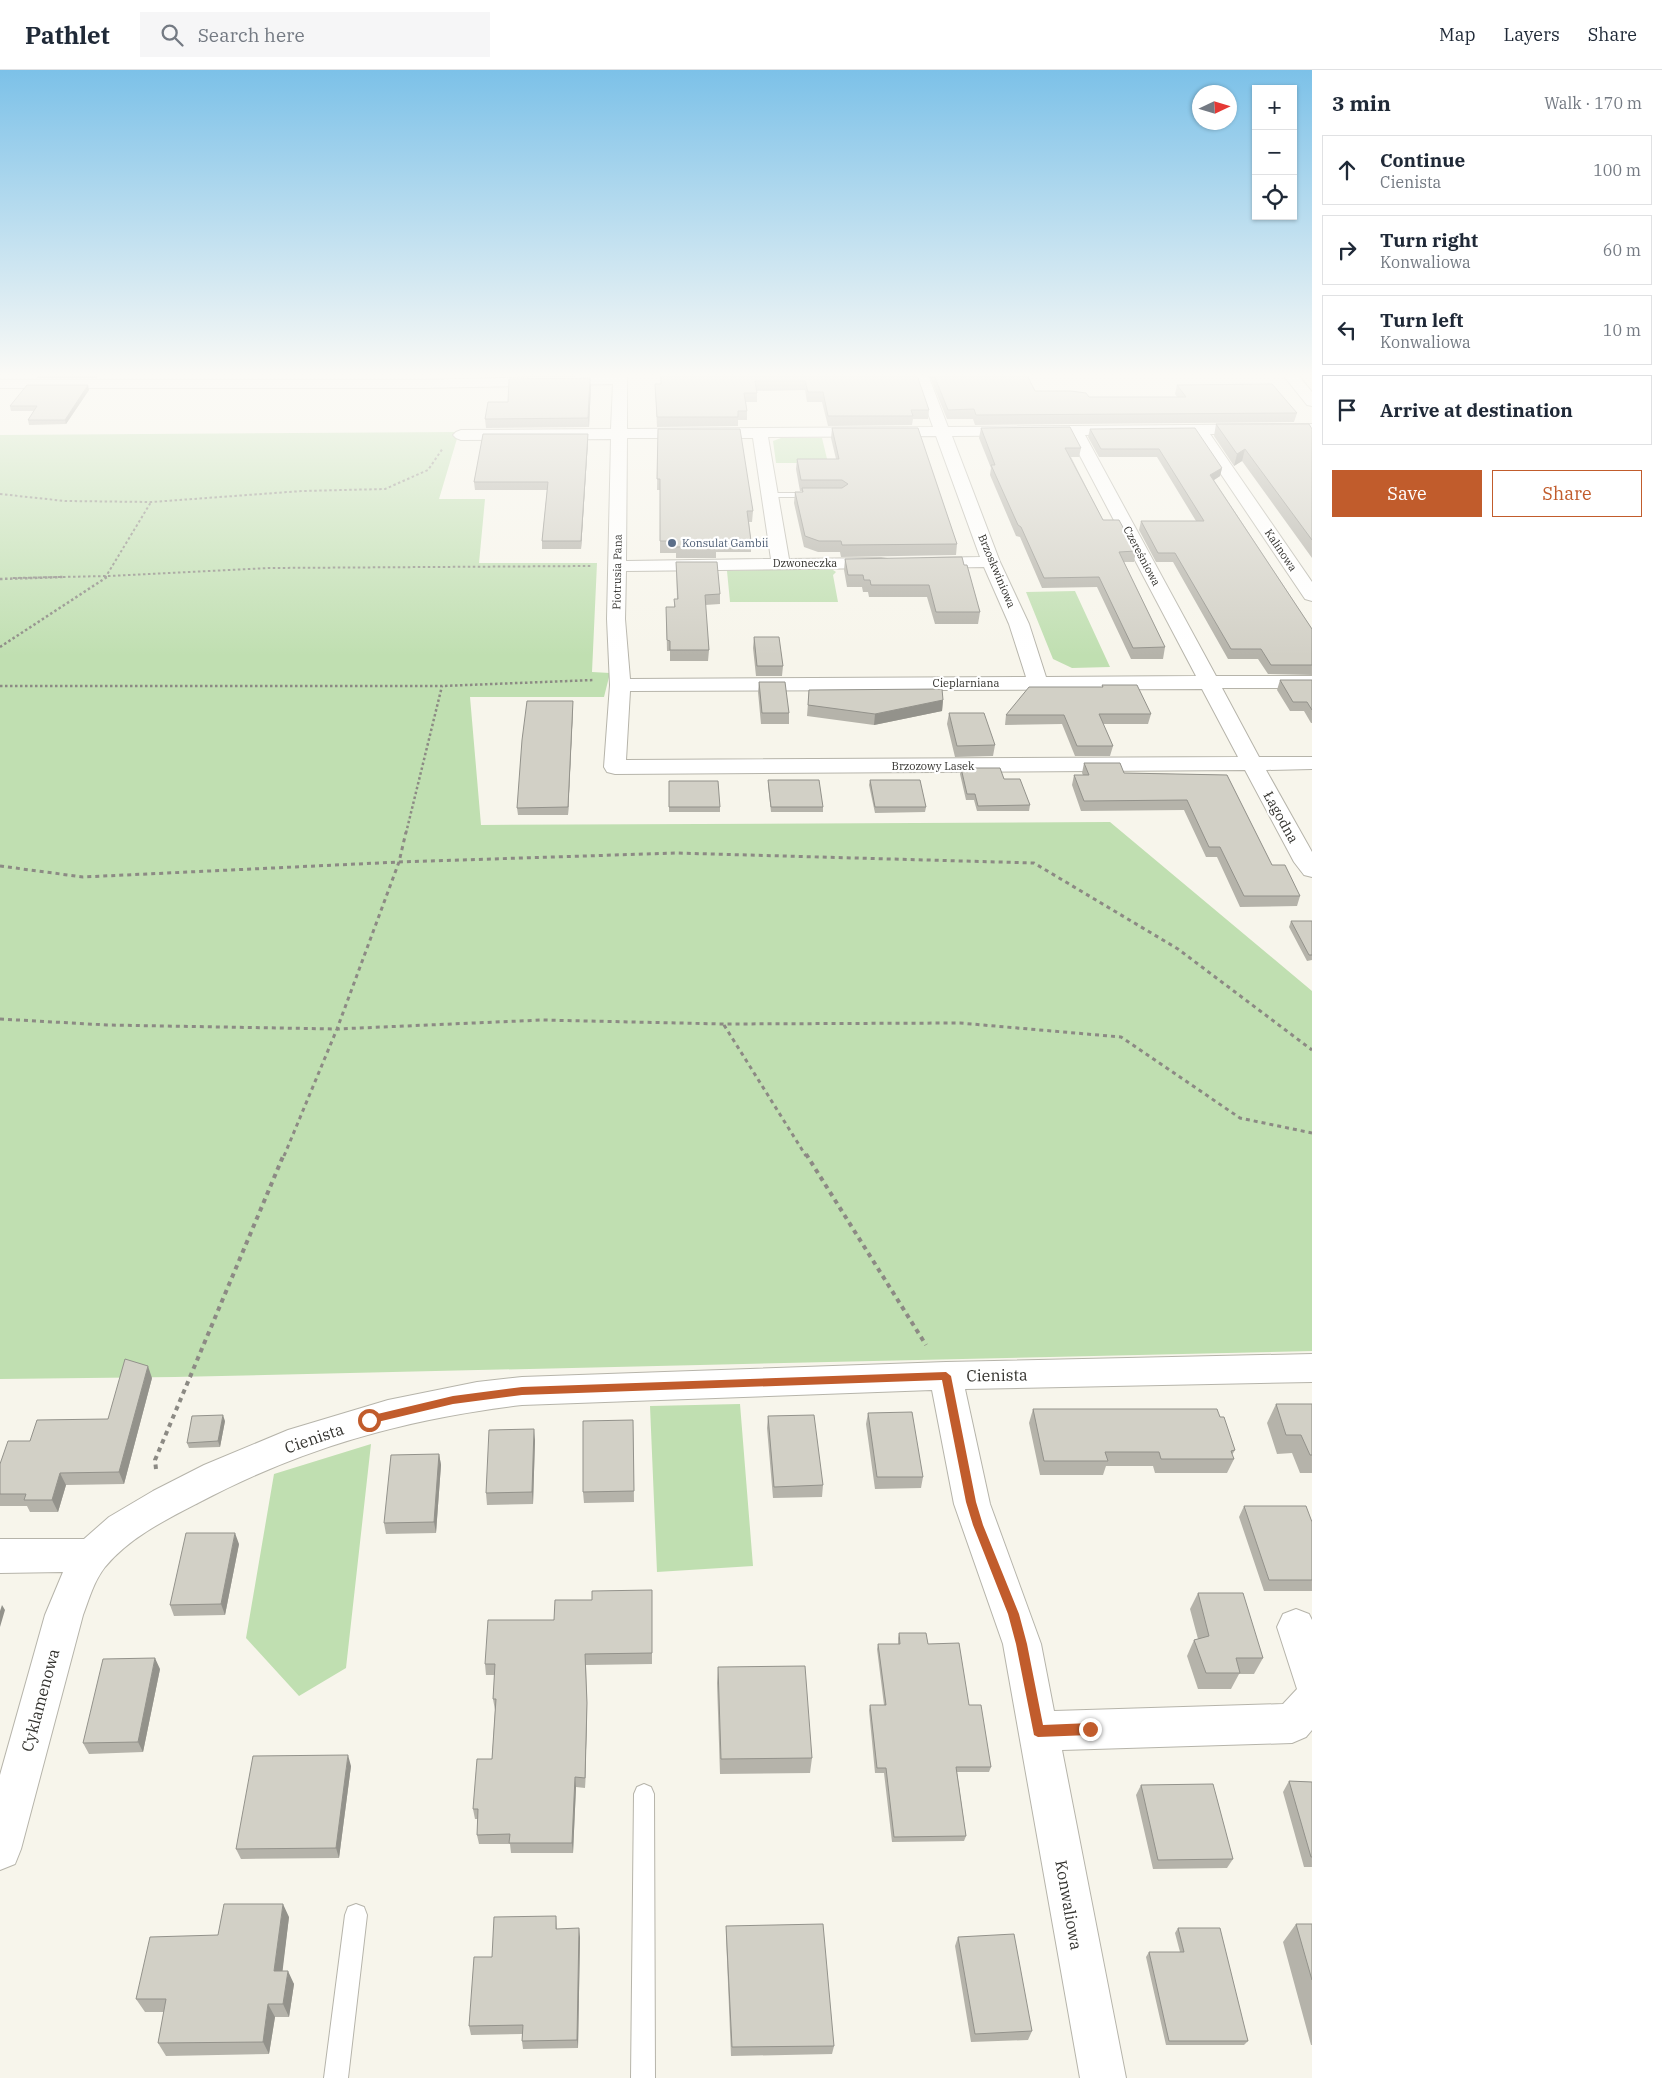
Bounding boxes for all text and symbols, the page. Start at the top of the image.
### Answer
search box [140,12,490,57]
text: Pathlet [25,19,110,51]
icon: search [158,21,186,49]
text: Search here [198,23,305,47]
text: Map [1439,23,1476,46]
text: Layers [1504,23,1560,46]
text: Share [1588,23,1637,46]
north arrow [1192,85,1237,130]
map controls [1252,85,1297,220]
button: + [1252,85,1297,130]
text: 3 min [1332,89,1391,117]
text: Walk · 170 m [1544,93,1642,113]
button: − [1252,130,1297,175]
text: Continue [1380,148,1465,172]
icon: ahead [1333,156,1361,184]
text: 100 m [1593,160,1641,180]
text: Cienista [1380,172,1441,192]
button: locate [1252,175,1297,220]
text: Turn right [1380,228,1478,252]
icon: right [1333,236,1361,264]
text: 60 m [1603,240,1641,260]
text: Konwaliowa [1380,252,1471,272]
text: Turn left [1380,308,1463,332]
icon: left [1333,316,1361,344]
text: 10 m [1603,320,1641,340]
text: Konwaliowa [1380,332,1471,352]
icon: arrive [1333,396,1361,424]
text: Arrive at destination [1380,398,1573,422]
button: Save [1332,470,1482,517]
button: Share [1492,470,1642,517]
street label: Czereśniowa [1120,524,1164,588]
street label: Kalinowa [1262,526,1300,574]
street label: Brzoskwiniowa [975,532,1019,610]
street label: Piotrusia Pana [609,534,625,610]
place label: Konsulat Gambii [682,536,769,550]
marker: Konsulat Gambii [666,537,678,549]
street label: Dzwoneczka [773,556,837,570]
street label: Cieplarniana [933,676,999,690]
street label: Brzozowy Lasek [892,759,975,773]
street label: Łagodna [1259,788,1303,846]
street label: Cienista [966,1364,1028,1386]
route start [358,1409,381,1432]
street label: Cienista [282,1418,346,1457]
street label: Cyklamenowa [17,1646,63,1754]
route end [1079,1718,1102,1741]
street label: Konwaliowa [1051,1859,1087,1952]

